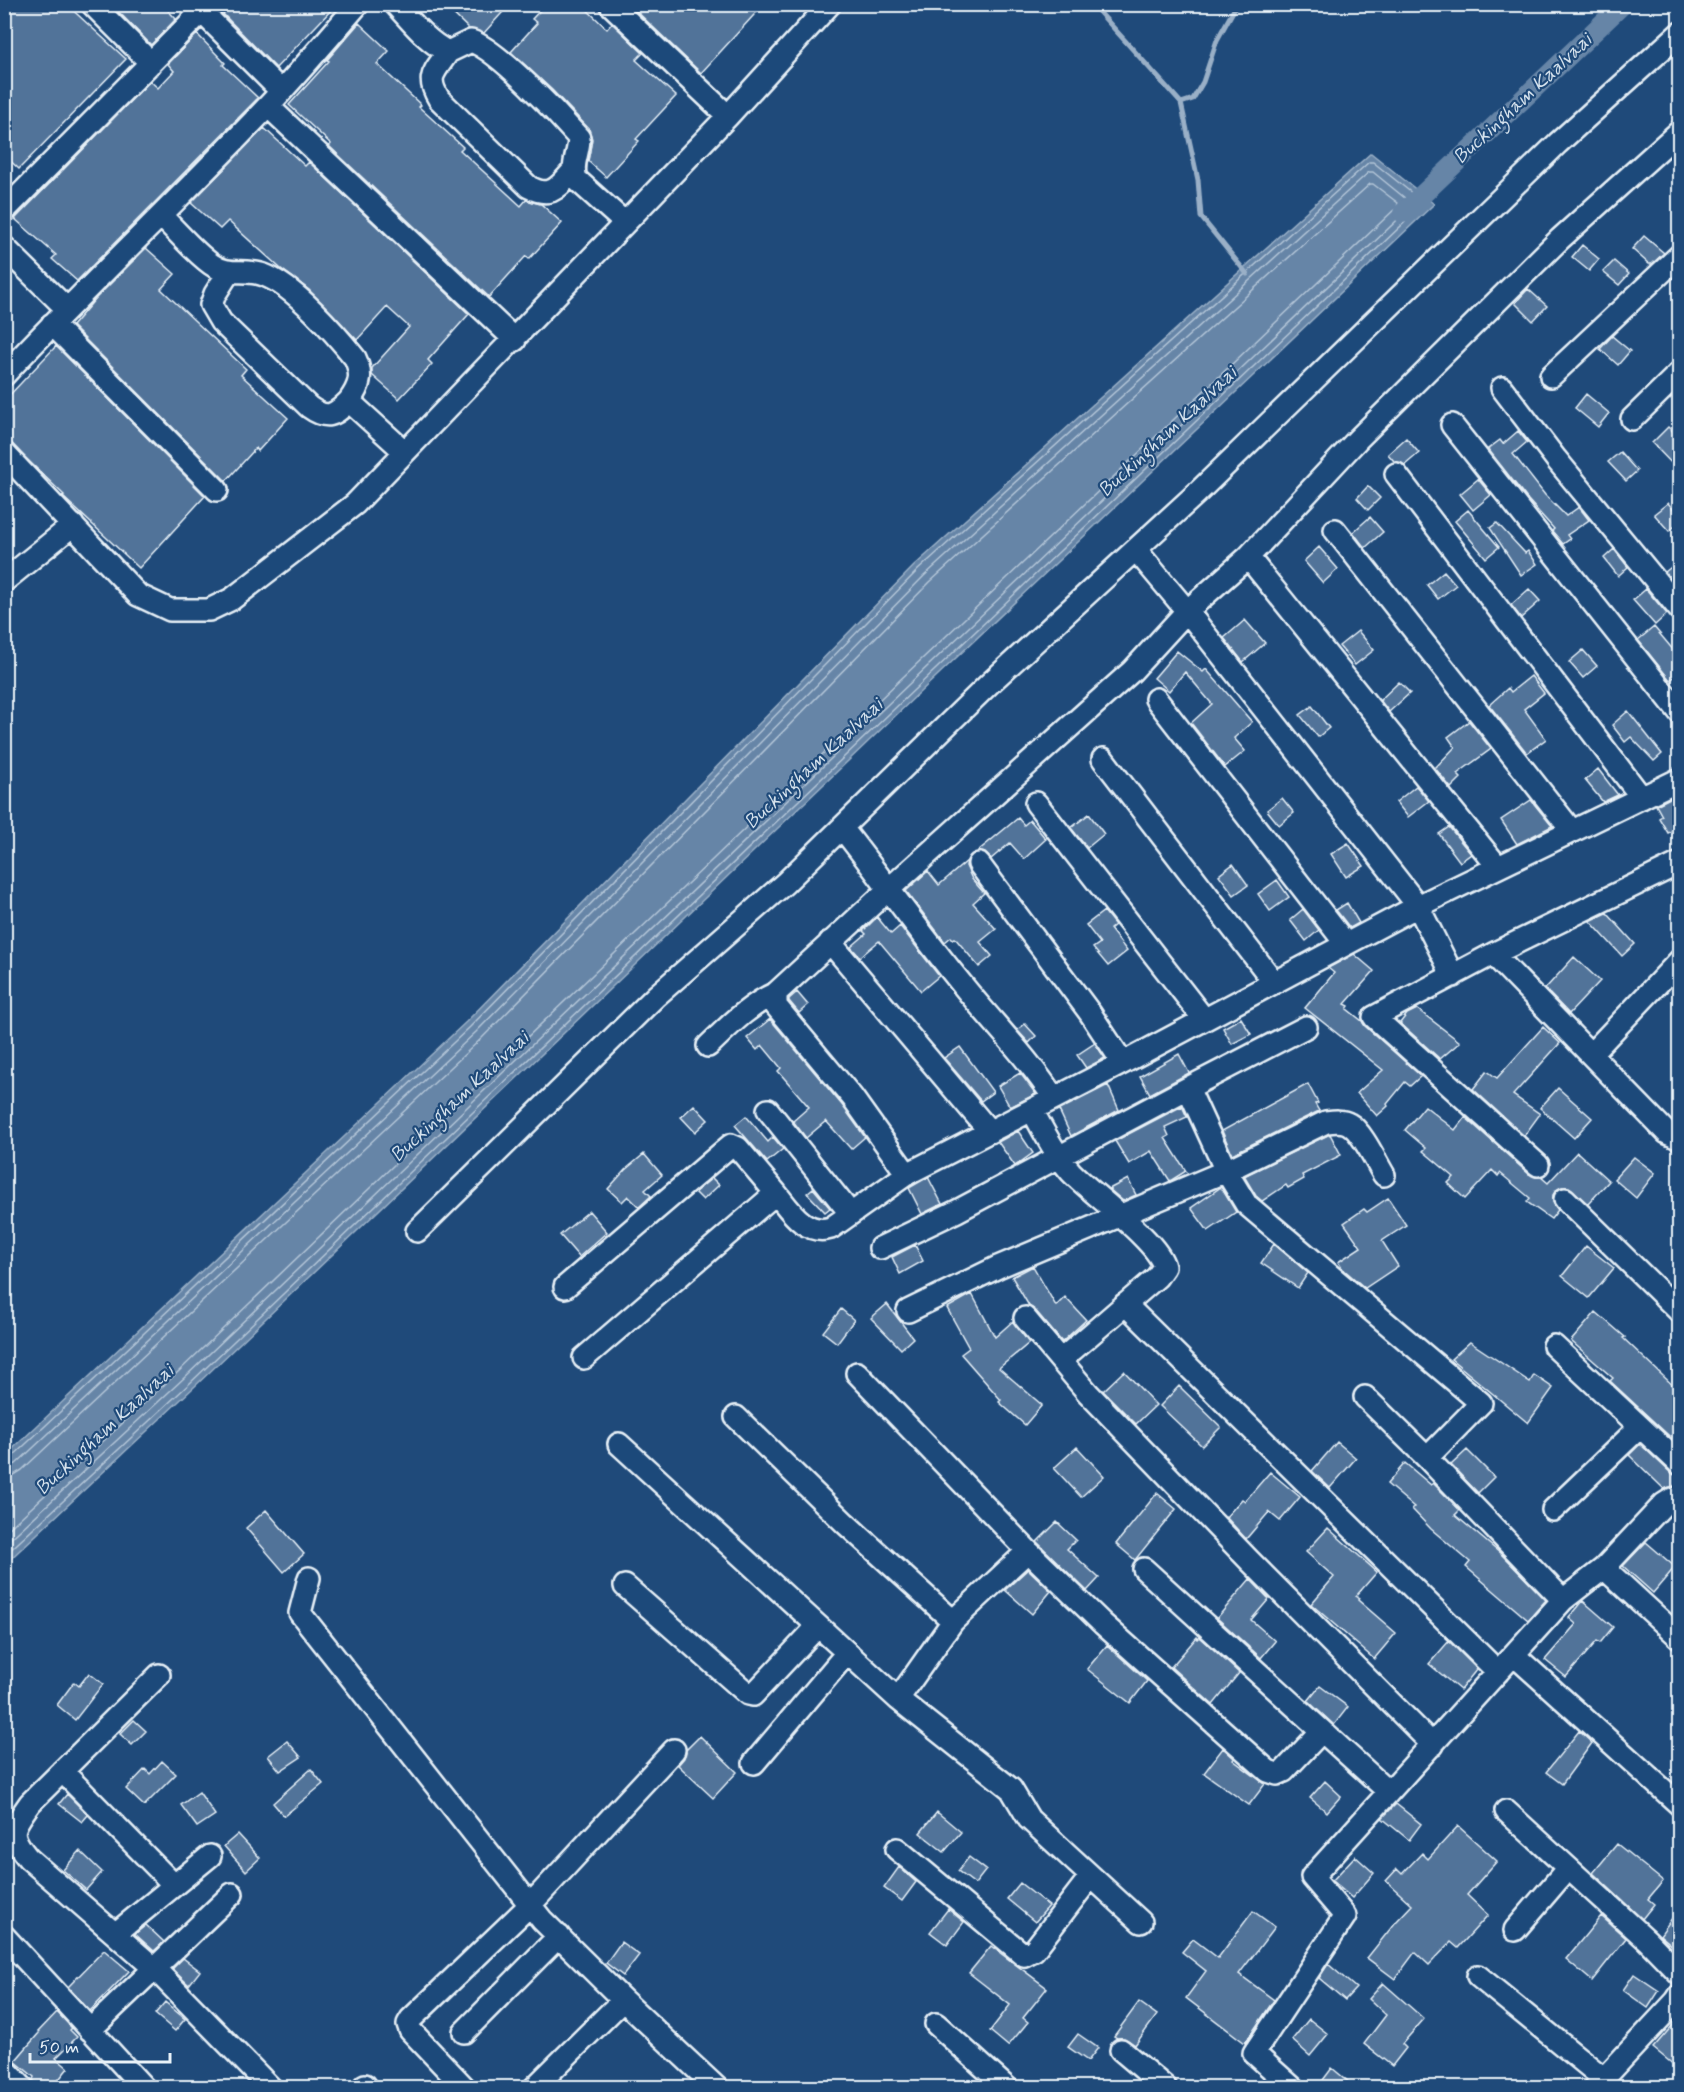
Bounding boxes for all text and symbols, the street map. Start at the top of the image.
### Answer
water label: Buckingham Kaalvaai [1448,26,1601,172]
water label: Buckingham Kaalvaai [1093,359,1246,505]
water label: Buckingham Kaalvaai [739,691,892,837]
water label: Buckingham Kaalvaai [385,1024,538,1170]
water label: Buckingham Kaalvaai [30,1357,183,1503]
scale bar [30,2026,170,2064]
text: 50 m [39,2036,79,2060]

